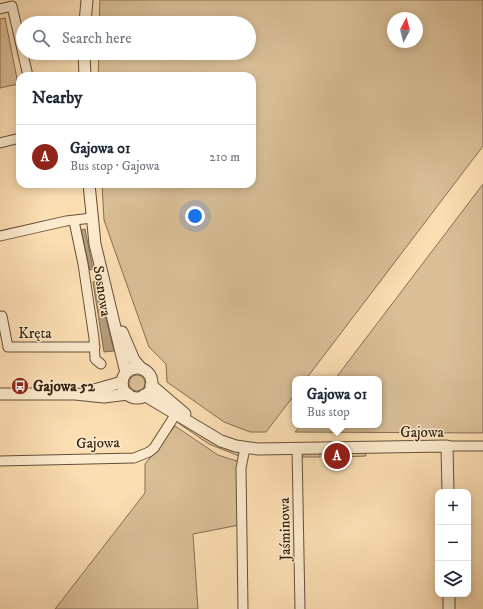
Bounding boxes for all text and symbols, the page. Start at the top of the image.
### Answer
north arrow [387,12,423,48]
search box [16,16,256,60]
icon: search [30,27,52,49]
text: Search here [62,29,131,48]
text: Nearby [32,87,82,109]
text: Gajowa 01 [70,139,130,158]
text: A [41,149,49,165]
text: 210 m [209,149,240,165]
text: Bus stop · Gajowa [70,158,160,174]
your location [185,206,205,226]
street label: Sosnowa [89,264,115,318]
street label: Kręta [18,324,52,343]
bus stop icon: Gajowa 52 [10,376,30,396]
popup [292,376,382,428]
place label: Gajowa 52 [33,377,95,396]
text: Gajowa 01 [307,385,367,404]
text: Bus stop [307,404,350,420]
street label: Gajowa [400,423,444,442]
street label: Gajowa [76,433,121,453]
pin: A [324,441,350,471]
map controls [435,489,471,597]
button: + [435,489,471,525]
street label: Jaśminowa [275,497,295,563]
button: − [435,525,471,561]
button: layers [435,561,471,597]

